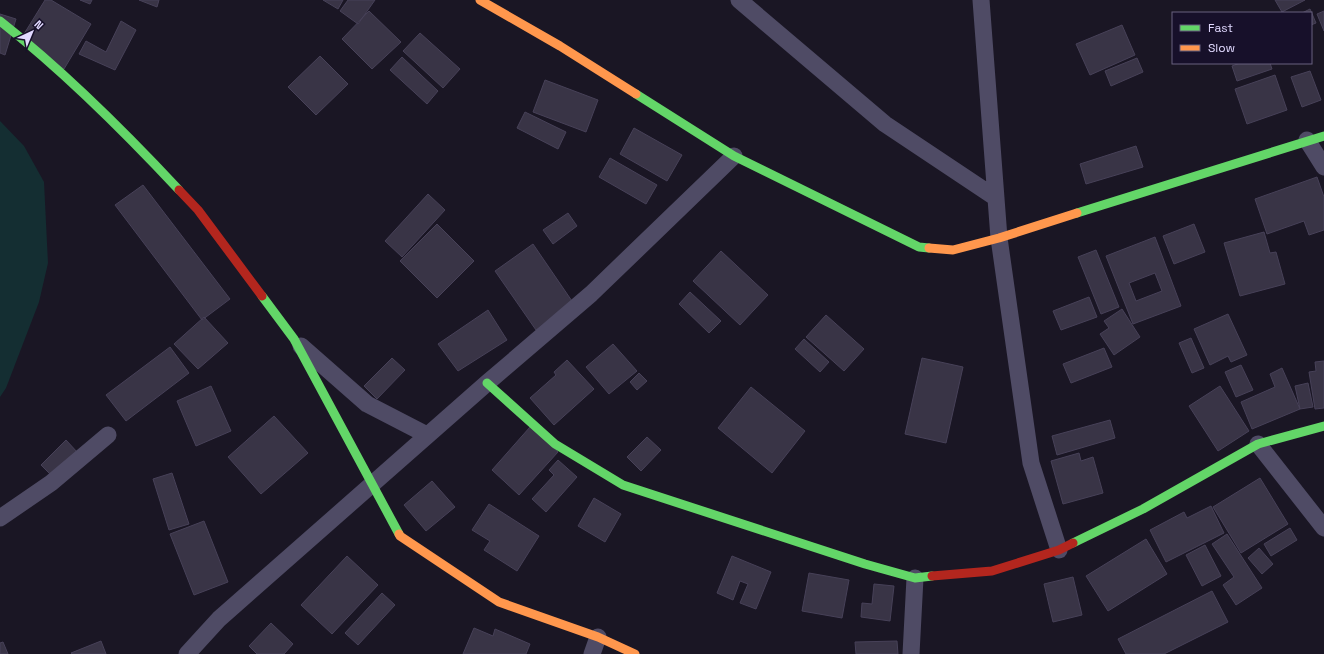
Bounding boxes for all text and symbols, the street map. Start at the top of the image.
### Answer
north arrow [12,12,52,52]
legend [1172,12,1312,64]
text: N [31,17,46,32]
text: Fast [1208,20,1233,36]
text: Slow [1208,40,1235,56]

